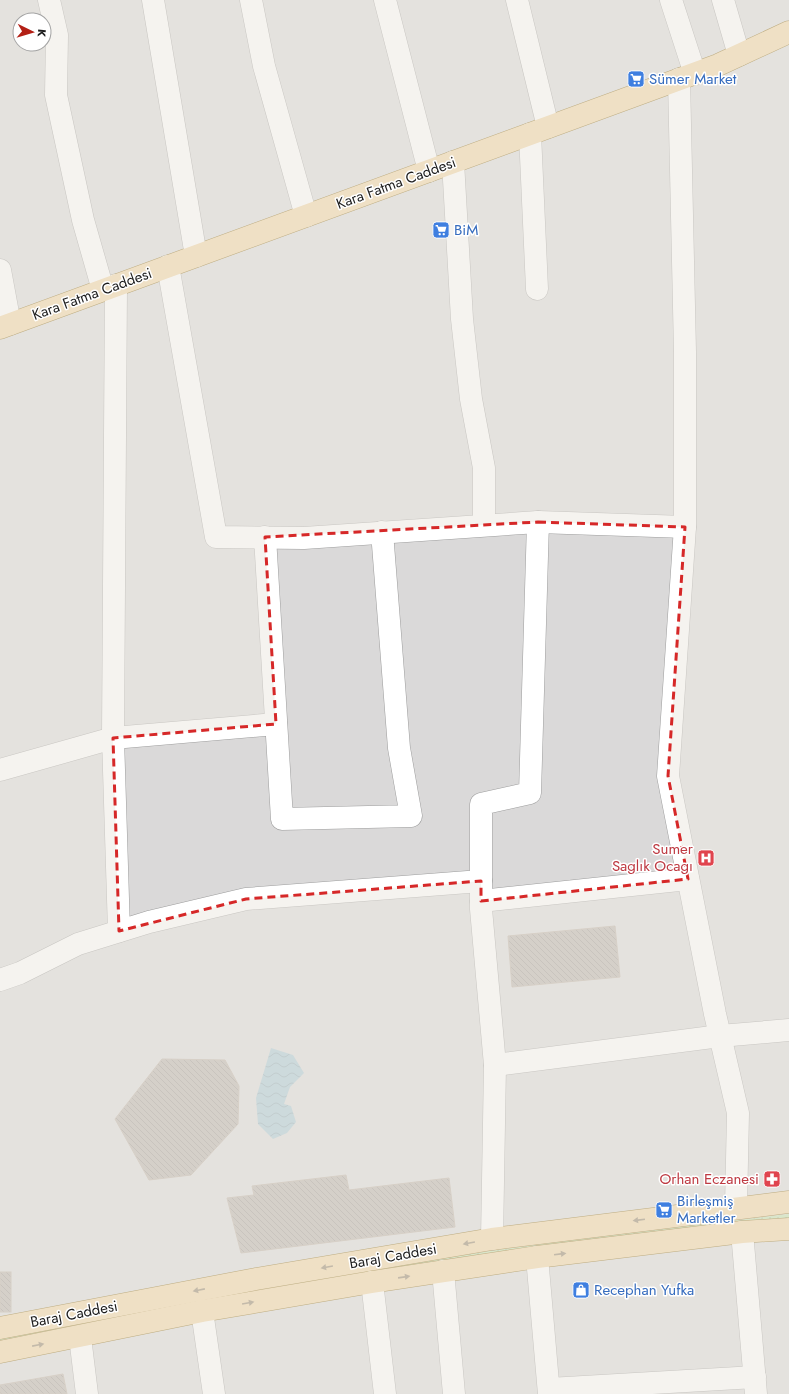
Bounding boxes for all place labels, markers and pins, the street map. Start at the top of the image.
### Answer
place label: Sümer Market [649,68,737,90]
supermarket icon: Sümer Market [626,69,646,89]
place label: BiM [454,219,478,241]
supermarket icon: BiM [431,220,451,240]
place label: Sumer Saglık Ocagı [612,838,694,877]
hospital icon: Sumer Saglık Ocagı [696,848,716,868]
place label: Orhan Eczanesi [659,1168,759,1190]
pharmacy icon: Orhan Eczanesi [762,1169,782,1189]
place label: Birleşmiş Marketler [677,1190,736,1229]
supermarket icon: Birleşmiş Marketler [654,1200,674,1220]
place label: Recephan Yufka [594,1279,694,1301]
shop icon: Recephan Yufka [571,1280,591,1300]

